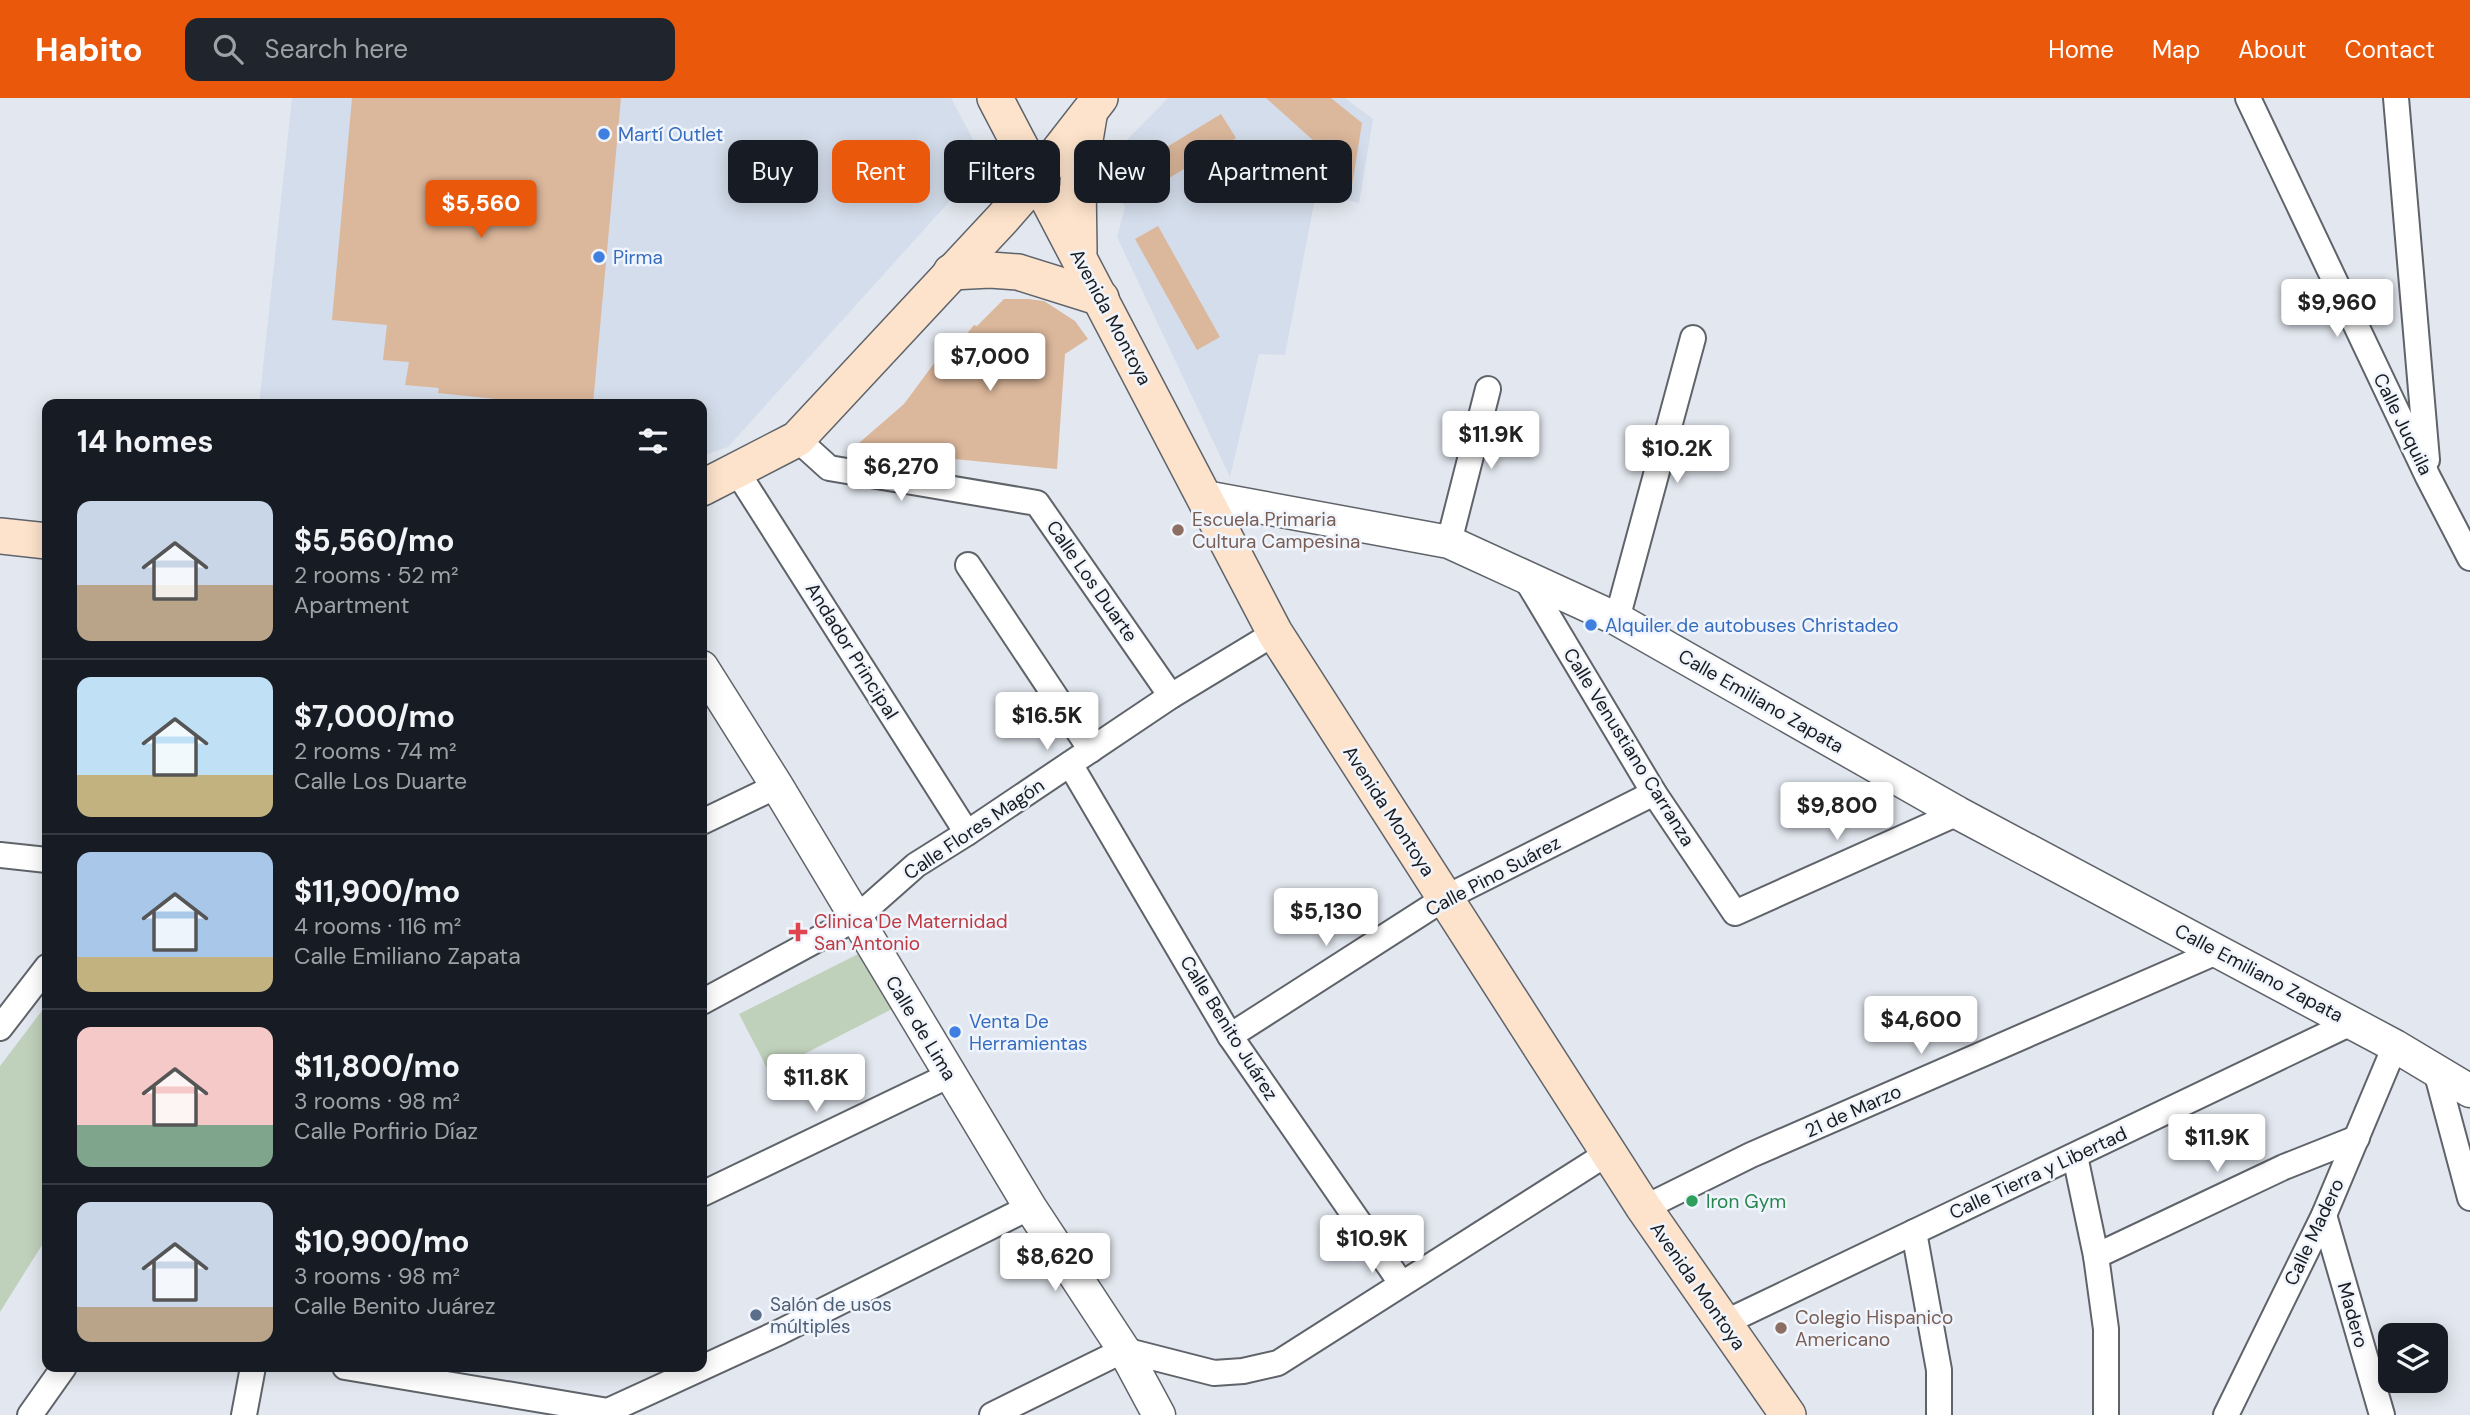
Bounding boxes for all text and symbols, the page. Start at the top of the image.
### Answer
search box [185,18,675,81]
text: Habito [35,28,143,71]
icon: search [209,30,247,68]
text: Search here [265,32,408,66]
text: Home [2048,34,2114,65]
text: Map [2152,34,2200,65]
text: About [2238,34,2307,65]
text: Contact [2345,34,2435,65]
place label: Martí Outlet [618,122,723,147]
marker: Martí Outlet [596,126,612,142]
chip: Buy [728,140,818,203]
chip: Rent [832,140,930,203]
chip: Filters [944,140,1060,203]
chip: New [1074,140,1170,203]
chip: Apartment [1184,140,1352,203]
pin: $5,560 [424,180,538,240]
text: $5,560 [442,188,520,218]
place label: Pirma [613,245,663,270]
street label: Avenida Montoya [1065,245,1157,389]
marker: Pirma [591,249,607,265]
pin: $9,960 [2280,280,2394,339]
text: $9,960 [2297,287,2377,317]
pin: $7,000 [933,334,1047,393]
text: $7,000 [950,341,1030,371]
street label: Calle Juquila [2368,369,2438,479]
pin: $11.9K [1434,412,1548,471]
text: $11.9K [1458,419,1524,449]
text: 14 homes [77,422,214,461]
icon: filters [634,422,672,460]
pin: $10.2K [1620,426,1734,485]
text: $10.2K [1641,433,1713,463]
pin: $6,270 [844,444,958,503]
text: $6,270 [863,451,939,481]
place label: Escuela Primaria Cultura Campesina [1192,507,1360,554]
street label: Calle Los Duarte [1041,515,1143,647]
text: $5,560/mo [294,521,455,560]
marker: Escuela Primaria Cultura Campesina [1170,522,1186,538]
icon: home [133,529,217,613]
text: 2 rooms · 52 m² [294,560,459,590]
street label: Andador Principal [800,578,904,724]
text: Apartment [294,590,409,620]
place label: Alquiler de autobuses Christadeo [1605,613,1898,638]
marker: Alquiler de autobuses Christadeo [1583,617,1599,633]
street label: Calle Venustiano Carranza [1558,643,1700,851]
street label: Calle Emiliano Zapata [1674,643,1848,759]
pin: $16.5K [990,692,1104,752]
text: $7,000/mo [294,697,455,736]
text: $16.5K [1011,700,1083,730]
icon: home [133,705,217,789]
text: 2 rooms · 74 m² [294,736,457,766]
street label: Avenida Montoya [1337,741,1441,881]
text: Calle Los Duarte [294,766,467,796]
street label: Calle Flores Magón [899,773,1049,885]
pin: $9,800 [1780,782,1894,842]
text: $9,800 [1796,790,1878,820]
street label: Calle Pino Suárez [1421,830,1565,922]
text: $11,900/mo [294,872,460,911]
icon: home [133,880,217,964]
pin: $5,130 [1269,888,1383,948]
text: $5,130 [1290,896,1362,926]
place label: Clinica De Maternidad San Antonio [814,909,1008,956]
text: 4 rooms · 116 m² [294,911,461,941]
street label: Calle Emiliano Zapata [2170,918,2348,1028]
marker: Clinica De Maternidad San Antonio [788,922,808,942]
text: Calle Emiliano Zapata [294,941,521,971]
street label: Calle Benito Juárez [1174,951,1284,1105]
street label: Calle de Lima [880,971,962,1085]
pin: $4,600 [1864,996,1978,1056]
text: $4,600 [1880,1004,1962,1034]
place label: Venta De Herramientas [969,1009,1088,1056]
marker: Venta De Herramientas [947,1024,963,1040]
text: $11,800/mo [294,1047,460,1086]
pin: $11.8K [759,1054,873,1114]
icon: home [133,1055,217,1139]
text: $11.8K [783,1062,849,1092]
street label: 21 de Marzo [1801,1079,1905,1143]
text: 3 rooms · 98 m² [294,1086,460,1116]
pin: $11.9K [2160,1114,2274,1174]
text: Calle Porfirio Díaz [294,1116,478,1146]
street label: Calle Tierra y Libertad [1945,1121,2131,1225]
text: $11.9K [2184,1122,2250,1152]
street label: Calle Madero [2278,1174,2350,1290]
place label: Iron Gym [1706,1189,1786,1214]
marker: Iron Gym [1684,1193,1700,1209]
pin: $10.9K [1315,1216,1429,1275]
street label: Avenida Montoya [1644,1217,1752,1355]
text: $10,900/mo [294,1222,470,1261]
text: $10.9K [1336,1223,1408,1253]
icon: home [133,1230,217,1314]
pin: $8,620 [998,1234,1112,1293]
text: $8,620 [1016,1241,1094,1271]
text: 3 rooms · 98 m² [294,1261,460,1291]
street label: Madero [2332,1279,2374,1351]
text: Calle Benito Juárez [294,1291,495,1321]
place label: Salón de usos múltiples [770,1292,892,1339]
place label: Colegio Hispanico Americano [1795,1305,1953,1352]
marker: Salón de usos múltiples [748,1307,764,1323]
marker: Colegio Hispanico Americano [1773,1320,1789,1336]
map controls [2378,1323,2448,1393]
button: layers [2378,1323,2448,1393]

